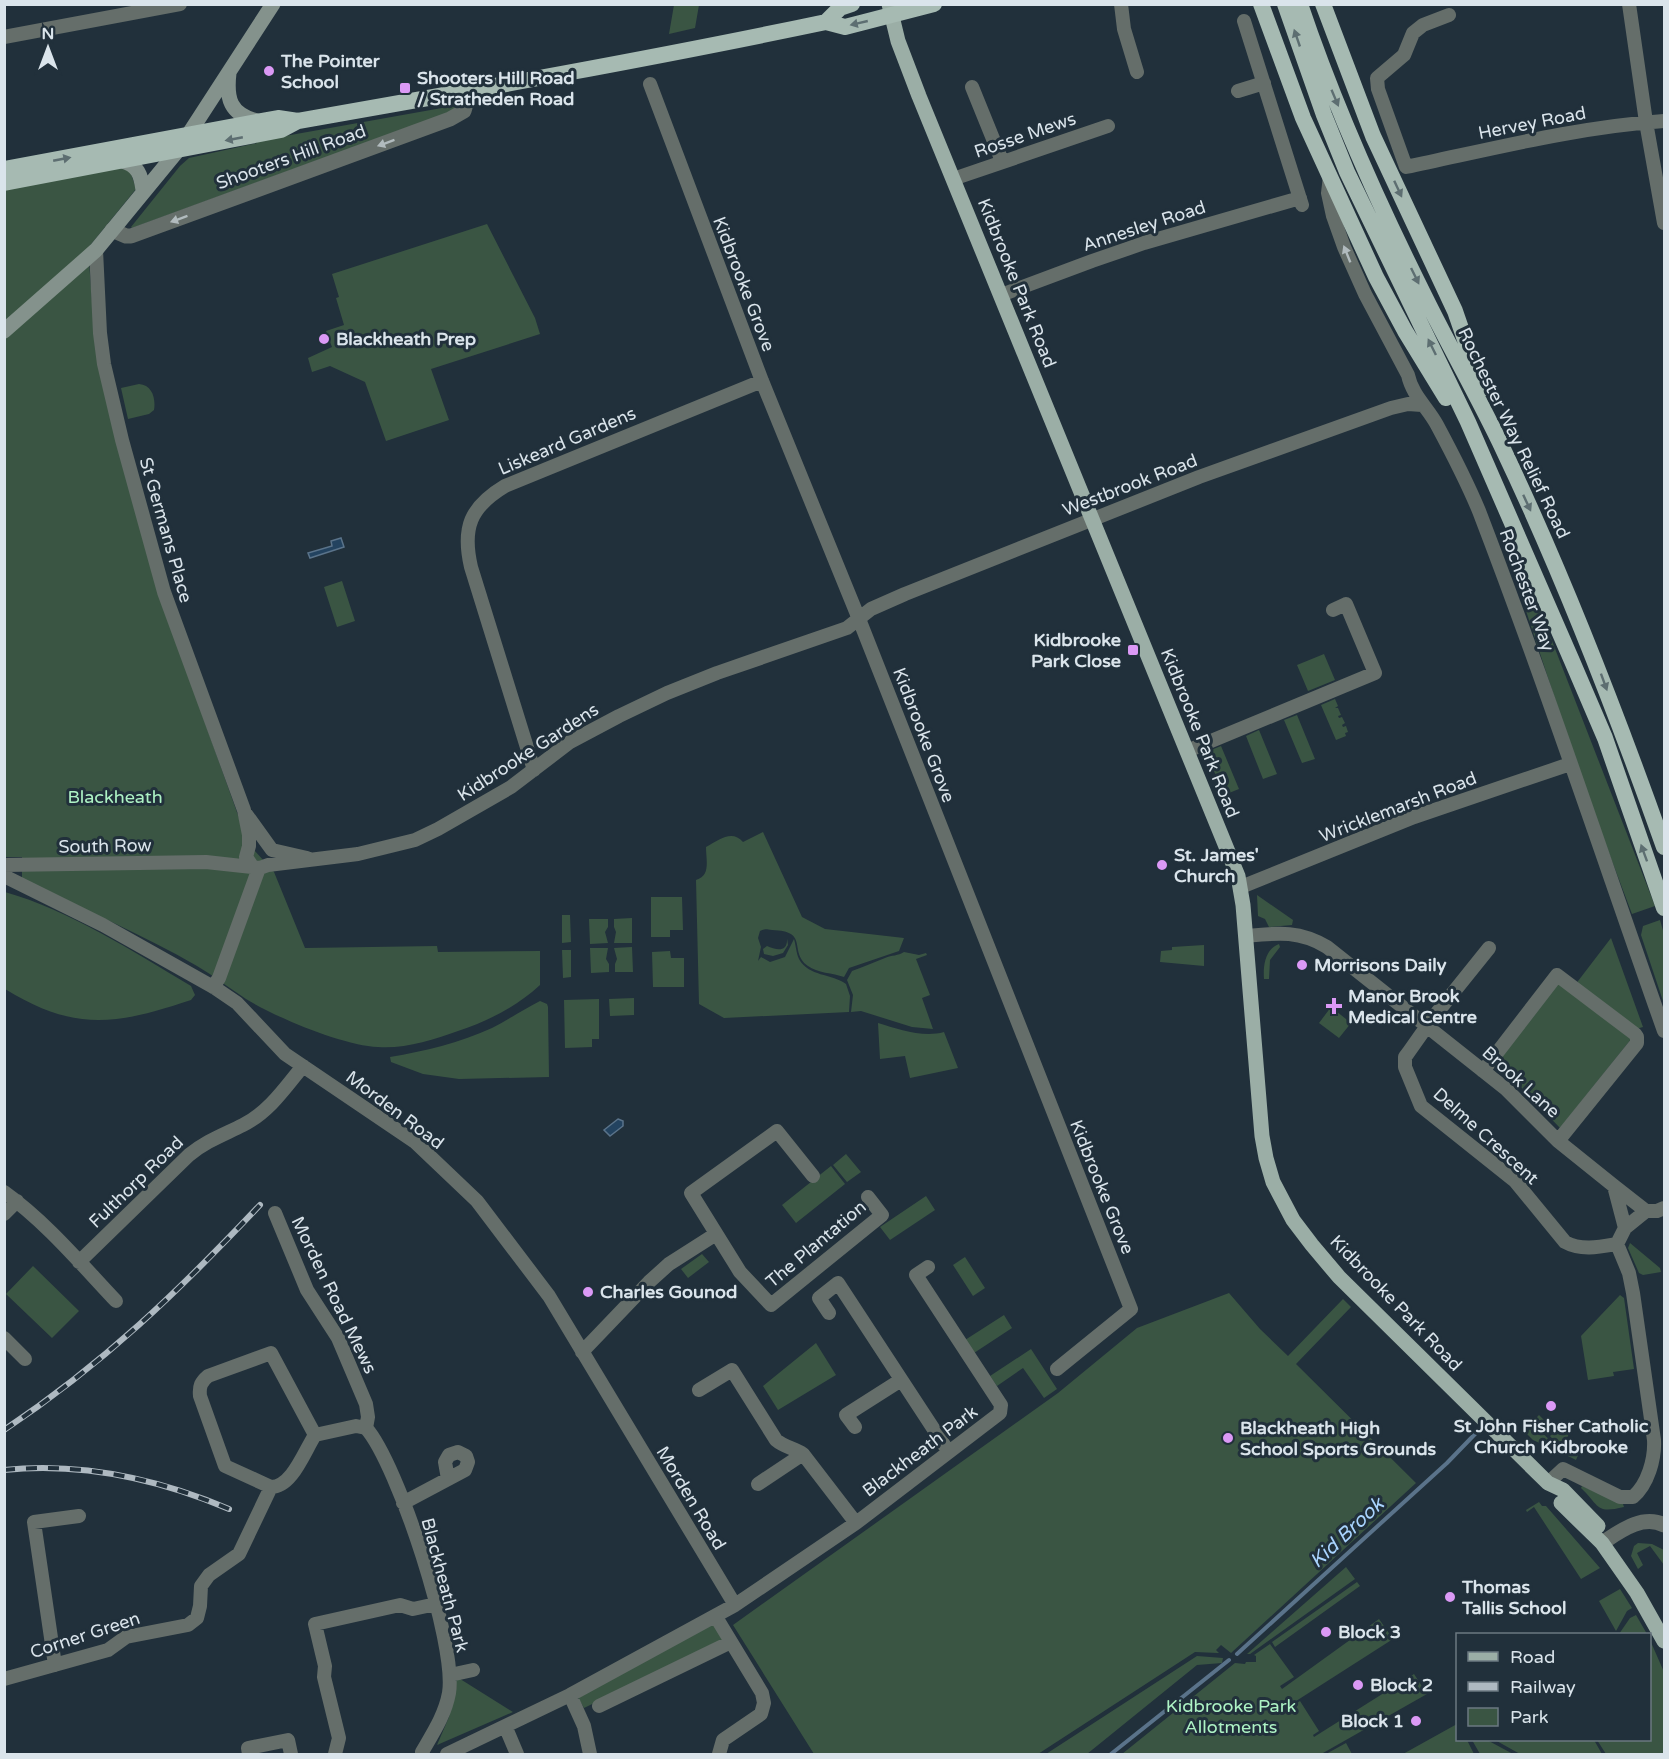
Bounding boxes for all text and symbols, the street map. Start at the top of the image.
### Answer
north arrow [18,18,78,78]
one-way arrow [850,19,868,29]
text: N [42,24,54,44]
one-way arrow [1291,29,1301,47]
place label: The Pointer School [280,50,381,93]
marker: The Pointer School [262,64,276,78]
place label: Shooters Hill Road / Stratheden Road [417,67,575,110]
marker: Shooters Hill Road / Stratheden Road [398,81,412,95]
one-way arrow [1330,89,1340,107]
street label: Hervey Road [1476,102,1588,144]
street label: Rosse Mews [971,107,1079,163]
street label: Shooters Hill Road [213,120,369,194]
one-way arrow [224,135,243,144]
one-way arrow [377,138,395,148]
one-way arrow [53,154,72,163]
one-way arrow [1393,181,1402,198]
street label: Kidbrooke Park Road [973,195,1061,371]
street label: Annesley Road [1080,196,1208,256]
street label: Kidbrooke Grove [708,213,780,355]
one-way arrow [170,215,188,224]
one-way arrow [1342,245,1351,263]
one-way arrow [1410,267,1419,284]
street label: Rochester Way Relief Road [1453,324,1575,542]
place label: Blackheath Prep [336,328,476,350]
marker: Blackheath Prep [317,332,331,346]
one-way arrow [1427,339,1436,356]
street label: Liskeard Gardens [495,402,639,480]
street label: Westbrook Road [1059,449,1201,521]
street label: St Germans Place [135,455,197,605]
one-way arrow [1522,494,1532,512]
street label: Rochester Way [1495,526,1559,655]
place label: Kidbrooke Park Close [1031,629,1121,672]
marker: Kidbrooke Park Close [1126,643,1140,657]
street label: Kidbrooke Park Road [1156,645,1244,821]
street label: Kidbrooke Grove [888,664,960,806]
one-way arrow [1599,673,1609,691]
street label: Kidbrooke Gardens [453,698,603,806]
street label: Wricklemarsh Road [1316,767,1480,847]
park label: Blackheath [67,786,163,808]
street label: South Row [58,834,152,858]
place label: St. James' Church [1174,844,1259,887]
one-way arrow [1639,844,1649,862]
marker: St. James' Church [1155,858,1169,872]
place label: Morrisons Daily [1314,954,1447,976]
marker: Morrisons Daily [1295,958,1309,972]
place label: Manor Brook Medical Centre [1348,985,1477,1028]
marker: Manor Brook Medical Centre [1325,997,1343,1015]
street label: Brook Lane [1478,1041,1564,1123]
street label: Morden Road [342,1066,448,1154]
street label: Delme Crescent [1429,1083,1543,1189]
street label: Kidbrooke Grove [1065,1117,1139,1257]
street label: Fulthorp Road [84,1131,188,1233]
street label: The Plantation [761,1196,871,1292]
street label: Morden Road Mews [286,1213,382,1377]
street label: Kidbrooke Park Road [1325,1230,1467,1376]
place label: Charles Gounod [600,1281,737,1303]
marker: Charles Gounod [581,1285,595,1299]
marker: St John Fisher Catholic Church Kidbrooke [1544,1399,1558,1413]
street label: Blackheath Park [858,1400,982,1501]
place label: St John Fisher Catholic Church Kidbrooke [1454,1415,1649,1458]
place label: Blackheath High School Sports Grounds [1240,1417,1437,1460]
marker: Blackheath High School Sports Grounds [1221,1431,1235,1445]
street label: Morden Road [651,1442,731,1554]
water label: Kid Brook [1305,1491,1391,1573]
street label: Blackheath Park [416,1515,474,1655]
place label: Thomas Tallis School [1461,1576,1566,1619]
marker: Thomas Tallis School [1443,1590,1457,1604]
street label: Corner Green [27,1607,143,1663]
place label: Block 3 [1338,1621,1401,1643]
marker: Block 3 [1319,1625,1333,1639]
legend [1456,1633,1651,1741]
text: Road [1510,1646,1555,1668]
place label: Block 2 [1370,1674,1433,1696]
text: Railway [1510,1676,1576,1698]
marker: Block 2 [1351,1678,1365,1692]
park label: Kidbrooke Park Allotments [1166,1695,1297,1738]
text: Park [1510,1706,1549,1728]
place label: Block 1 [1341,1710,1404,1732]
marker: Block 1 [1409,1714,1423,1728]

